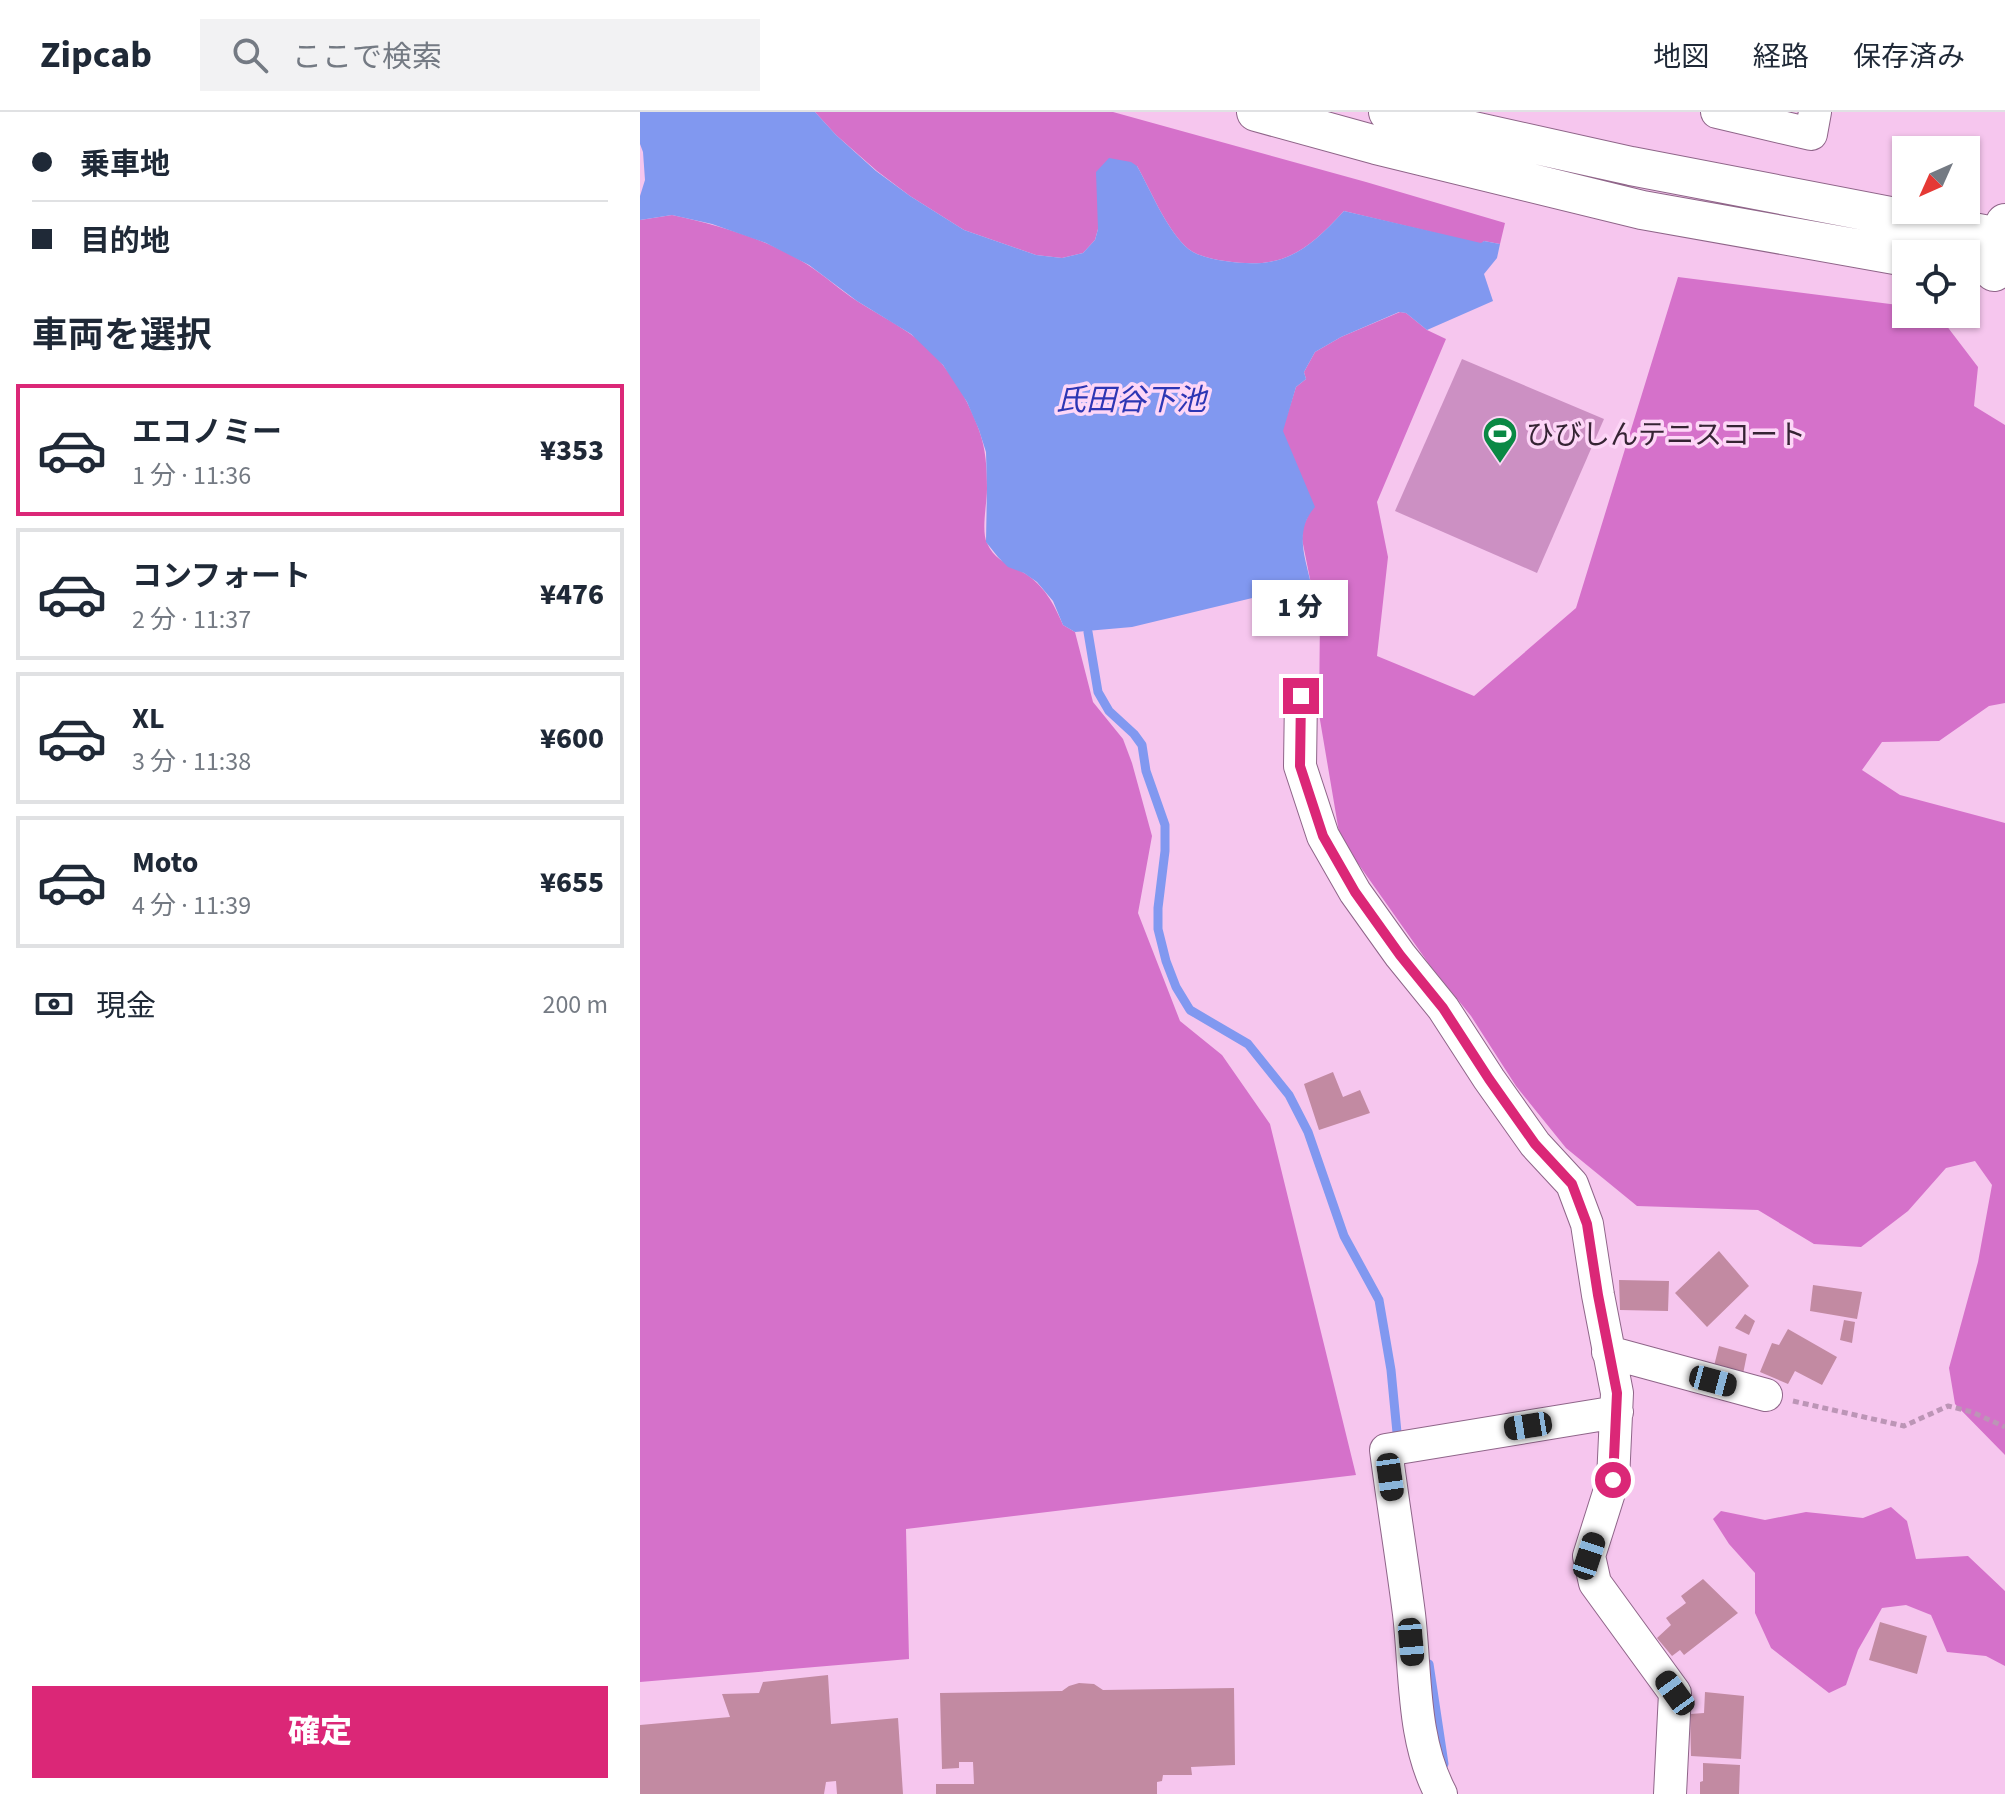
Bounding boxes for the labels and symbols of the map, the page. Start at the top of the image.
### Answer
north arrow [1892,136,1980,224]
water label: 氏田谷下池 [1056,379,1209,422]
sports icon: ひびしんテニスコート [1481,415,1519,465]
place label: ひびしんテニスコート [1526,415,1806,455]
callout: 1 分 [1253,580,1349,636]
route end [1283,678,1319,714]
car [1687,1363,1739,1399]
car [1502,1410,1554,1442]
car [1375,1452,1405,1502]
route start [1595,1462,1631,1498]
car [1570,1529,1608,1583]
car [1397,1617,1425,1667]
car [1651,1667,1699,1719]

